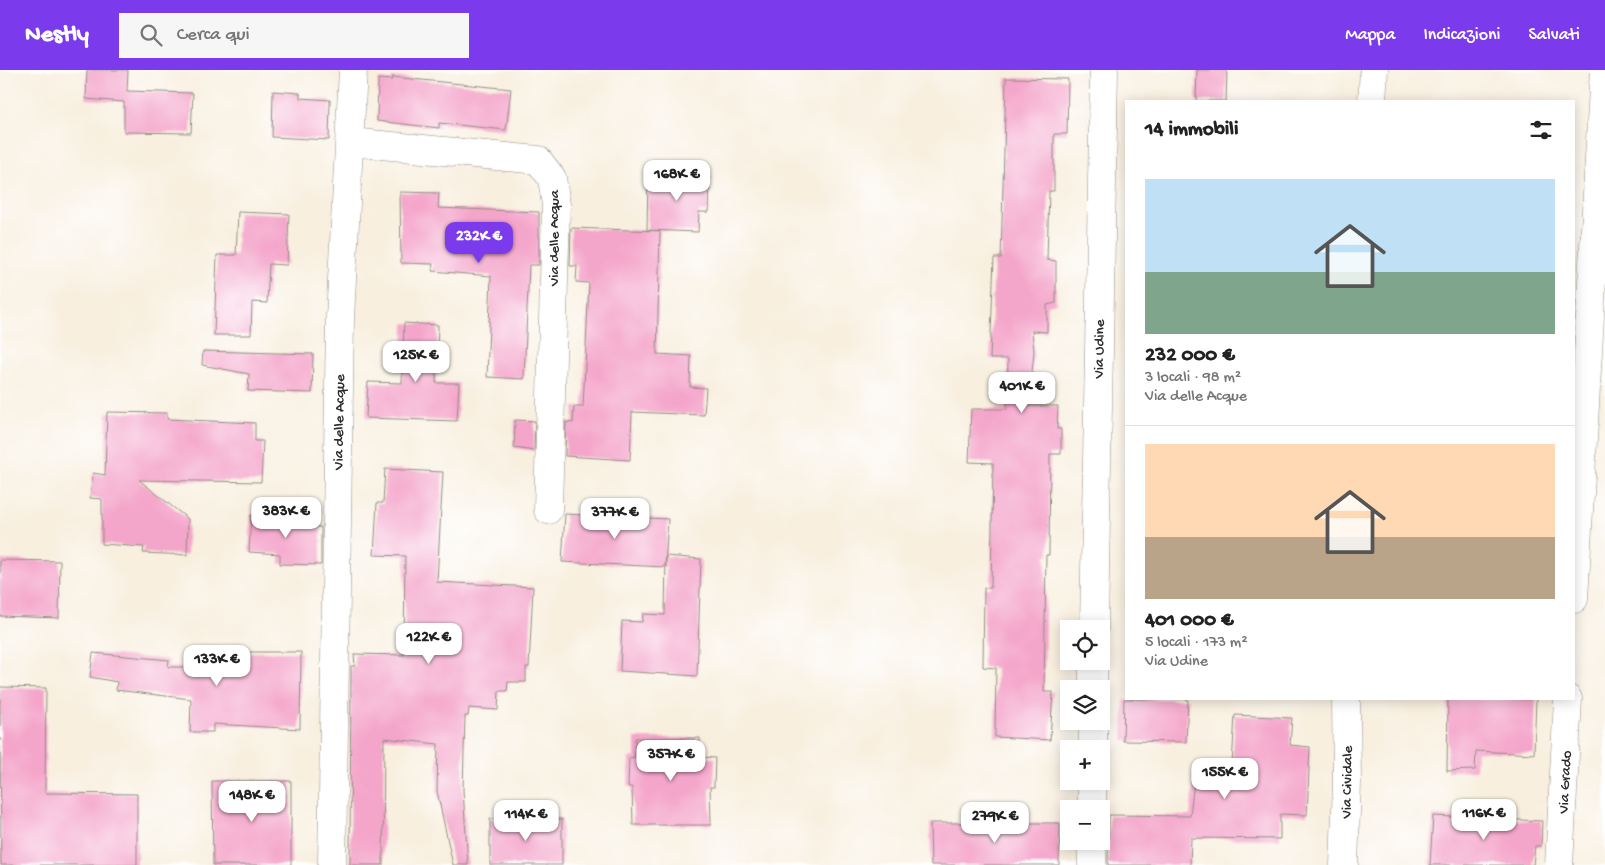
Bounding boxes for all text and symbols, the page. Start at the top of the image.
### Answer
search box [119,13,469,58]
text: Nestly [25,21,89,50]
icon: search [137,21,165,49]
text: Cerca qui [177,24,250,47]
text: Mappa [1345,25,1395,46]
text: Indicazioni [1423,25,1501,46]
text: Salvati [1529,25,1580,46]
icon: filters [1527,116,1555,144]
text: 14 immobili [1145,118,1238,143]
pin: 168K € [636,160,718,202]
text: 168K € [654,166,700,185]
street label: Via delle Acqua [546,189,564,287]
icon: home [1305,211,1395,301]
pin: 232K € [438,222,520,264]
text: 232K € [456,228,502,247]
street label: Via Udine [1090,319,1110,380]
pin: 125K € [375,340,457,383]
text: 232 000 € [1145,344,1235,369]
text: 125K € [394,347,438,366]
text: 3 locali · 98 m² [1145,369,1241,388]
pin: 401K € [981,372,1063,414]
street label: Via delle Acque [330,374,350,471]
text: 401K € [999,378,1045,397]
text: Via delle Acque [1145,388,1247,407]
icon: home [1305,477,1395,567]
pin: 383K € [245,496,327,539]
pin: 377K € [574,498,656,540]
text: 383K € [262,503,310,522]
text: 377K € [591,504,639,523]
text: 401 000 € [1145,609,1234,634]
map controls [1060,620,1110,850]
button: locate [1060,620,1110,670]
pin: 122K € [388,622,470,665]
text: 122K € [407,629,451,648]
text: 5 locali · 173 m² [1145,634,1248,653]
pin: 133K € [176,644,258,687]
text: 133K € [194,651,240,670]
text: Via Udine [1145,653,1208,672]
button: layers [1060,680,1110,730]
pin: 357K € [630,740,712,782]
button: + [1060,740,1110,790]
street label: Via Cividale [1338,745,1358,820]
text: 357K € [647,746,695,765]
street label: Via Grado [1555,750,1577,815]
pin: 155K € [1184,758,1266,800]
text: 155K € [1202,764,1248,783]
pin: 148K € [211,780,293,823]
text: 148K € [230,787,274,806]
pin: 116K € [1443,798,1525,841]
pin: 114K € [485,800,567,842]
button: − [1060,800,1110,850]
pin: 279K € [954,802,1036,844]
text: 116K € [1462,805,1506,824]
text: 114K € [505,806,547,825]
text: 279K € [972,808,1018,827]

